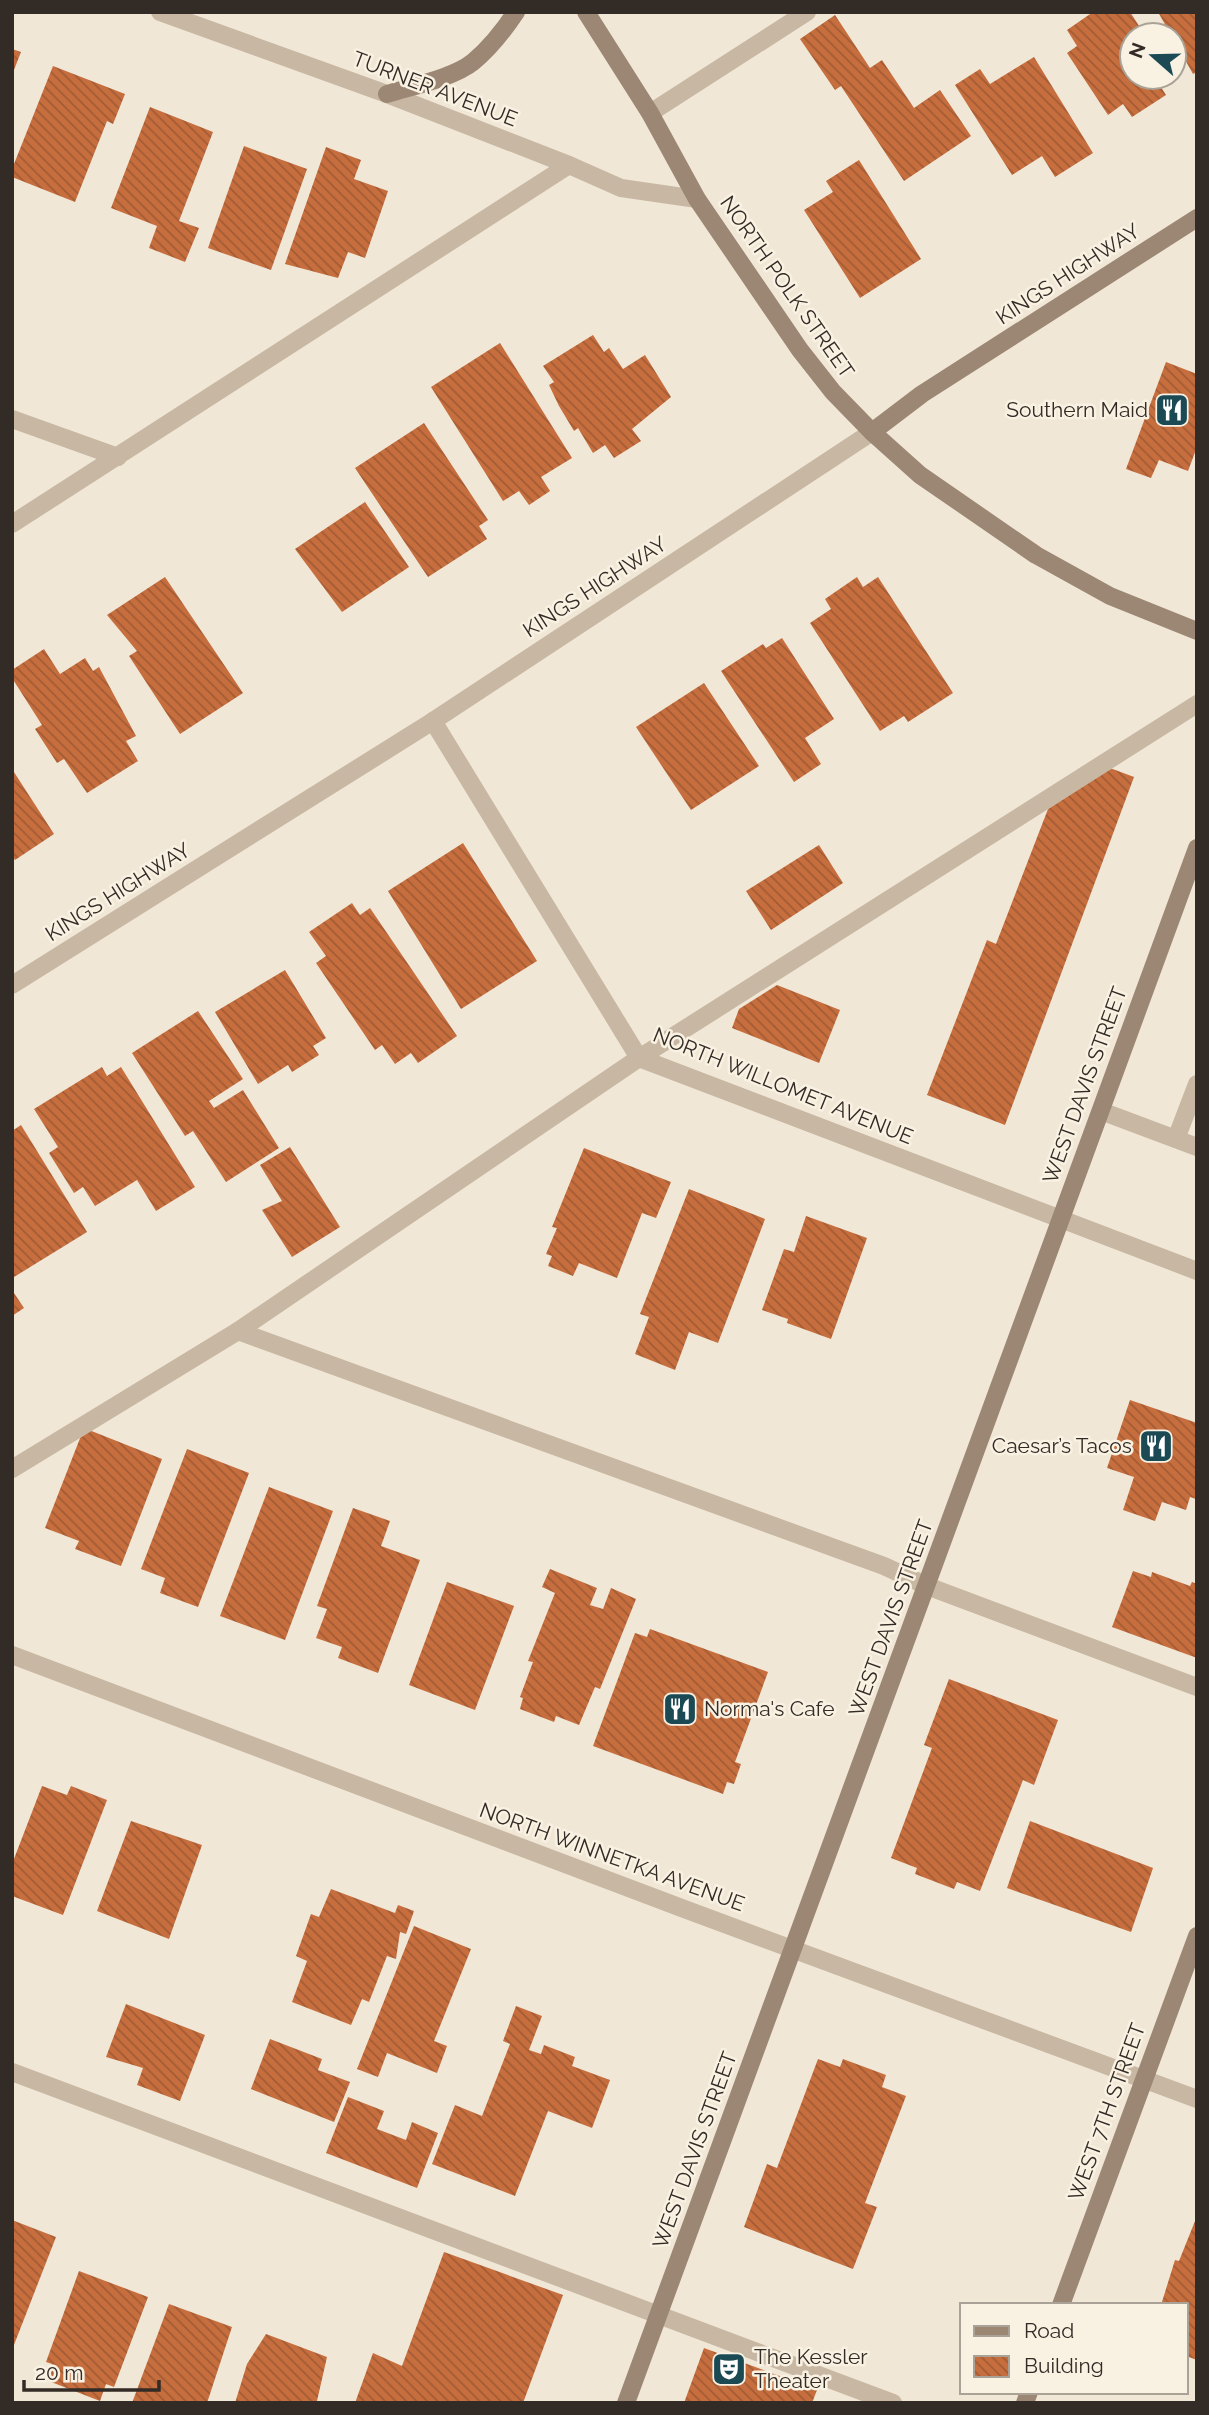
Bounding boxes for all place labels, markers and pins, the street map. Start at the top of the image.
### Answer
restaurant icon: Southern Maid [1153,391,1191,429]
place label: Southern Maid [1006,397,1148,422]
restaurant icon: Caesar’s Tacos [1137,1427,1175,1465]
place label: Caesar’s Tacos [992,1433,1132,1458]
restaurant icon: Norma's Cafe [661,1690,699,1728]
place label: Norma's Cafe [704,1696,834,1721]
place label: The Kessler Theater [754,2344,868,2393]
theatre icon: The Kessler Theater [710,2350,748,2388]

